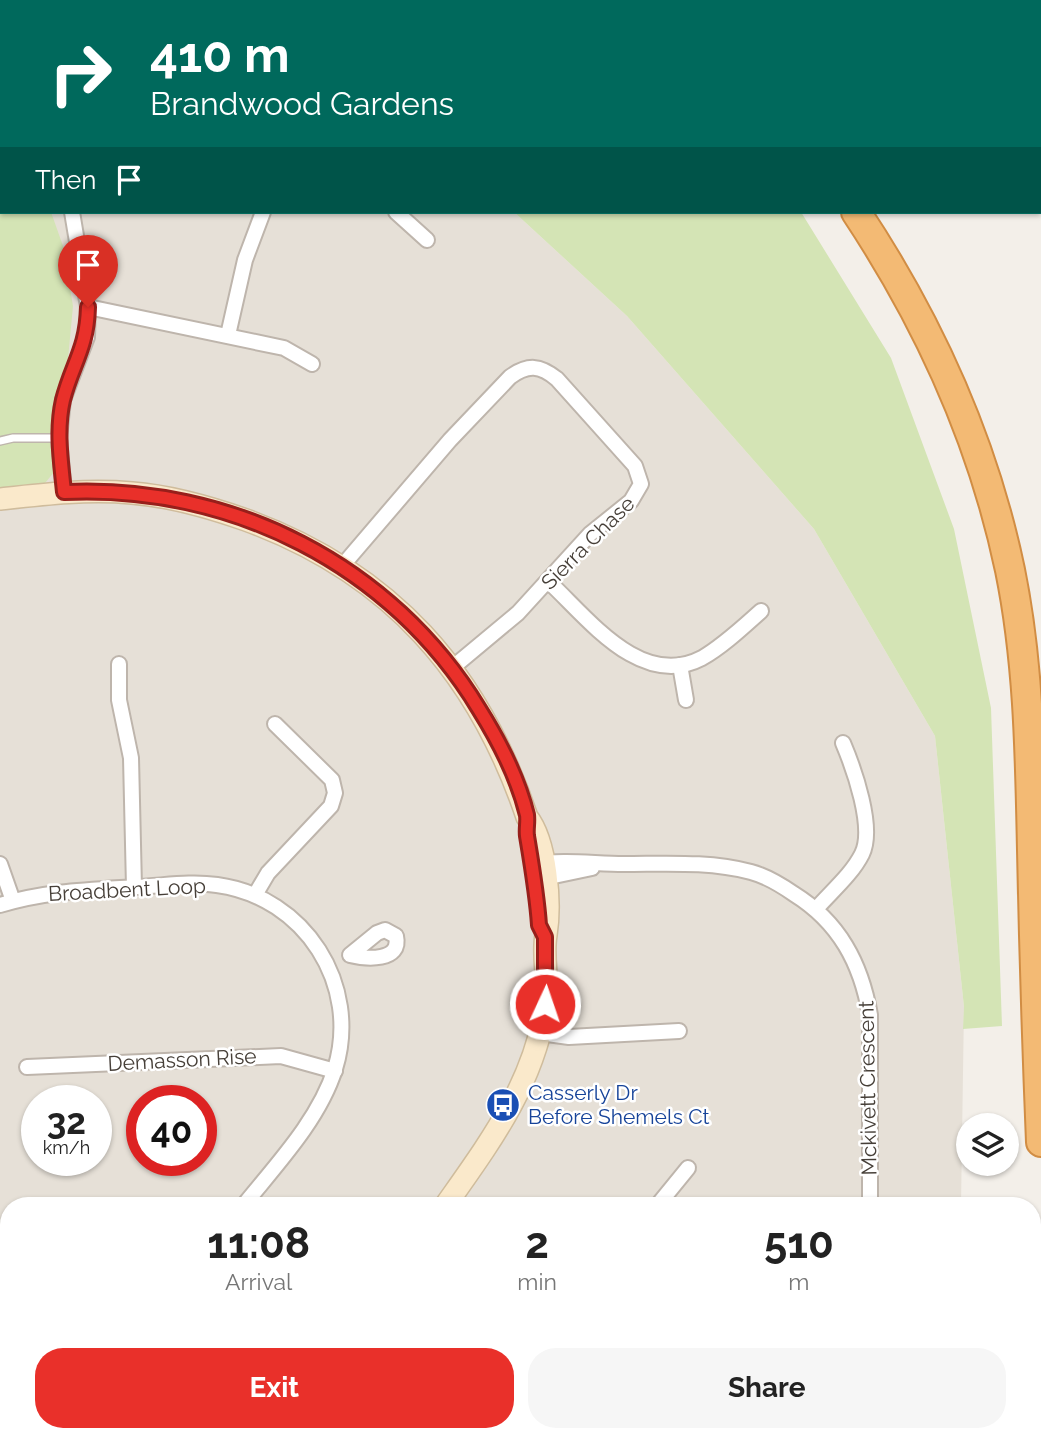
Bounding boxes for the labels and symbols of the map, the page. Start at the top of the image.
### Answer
pin [58,235,118,307]
street label: Sierra Chase [536,491,640,595]
street label: Broadbent Loop [48,873,206,906]
position arrow [508,967,582,1041]
street label: Mckivett Crescent [853,1000,882,1176]
street label: Demasson Rise [107,1043,257,1076]
place label: Casserly Dr Before Shemels Ct [528,1080,710,1129]
speed limit sign: 40 [126,1085,217,1176]
bus stop icon: Casserly Dr Before Shemels Ct [484,1086,522,1124]

